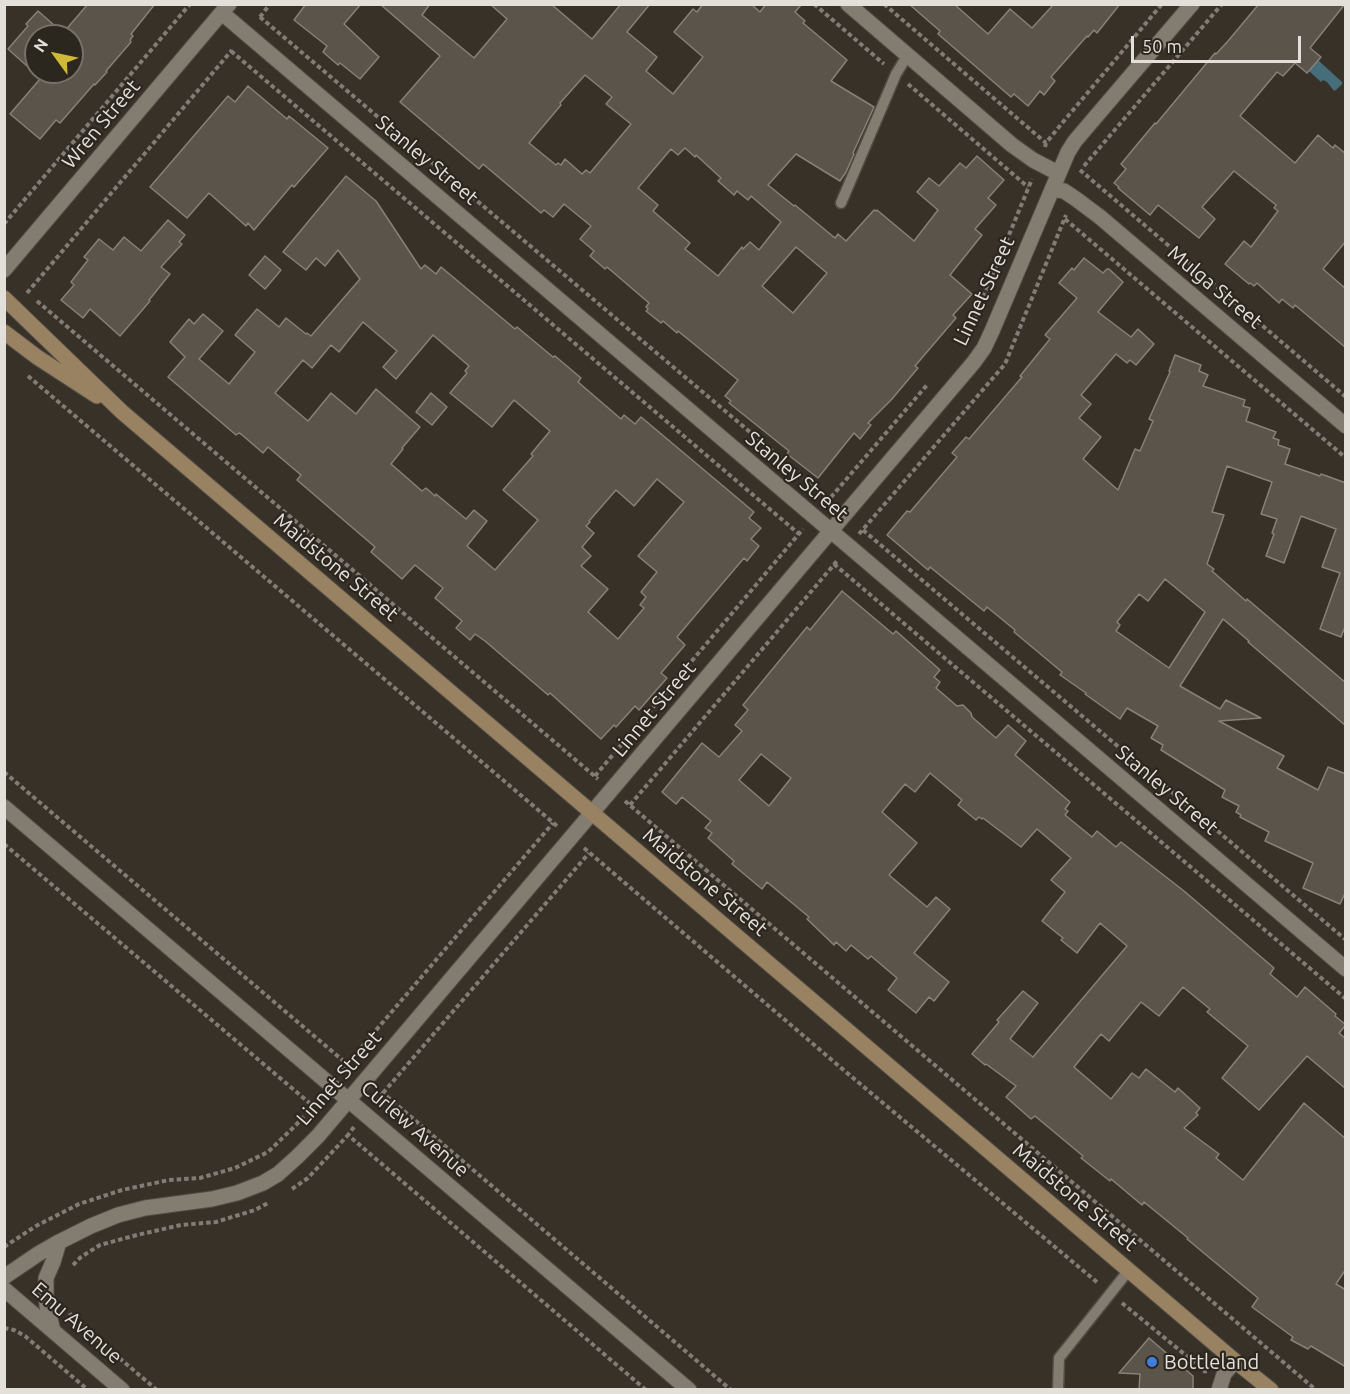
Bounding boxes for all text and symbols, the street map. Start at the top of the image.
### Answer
north arrow [24,24,84,84]
scale bar [1134,24,1304,62]
text: N [30,35,51,55]
text: 50 m [1142,36,1182,56]
street label: Wren Street [57,75,145,173]
street label: Stanley Street [371,110,483,210]
street label: Linnet Street [948,233,1020,349]
street label: Mulga Street [1163,240,1267,334]
street label: Stanley Street [741,426,853,526]
street label: Maidstone Street [269,508,403,626]
street label: Linnet Street [607,656,701,762]
street label: Stanley Street [1111,740,1223,840]
street label: Maidstone Street [638,823,772,941]
street label: Linnet Street [291,1026,387,1130]
street label: Curlew Avenue [356,1076,474,1182]
street label: Maidstone Street [1008,1138,1142,1256]
street label: Emu Avenue [27,1277,127,1369]
place label: Bottleland [1164,1350,1259,1374]
marker: Bottleland [1145,1355,1159,1369]

